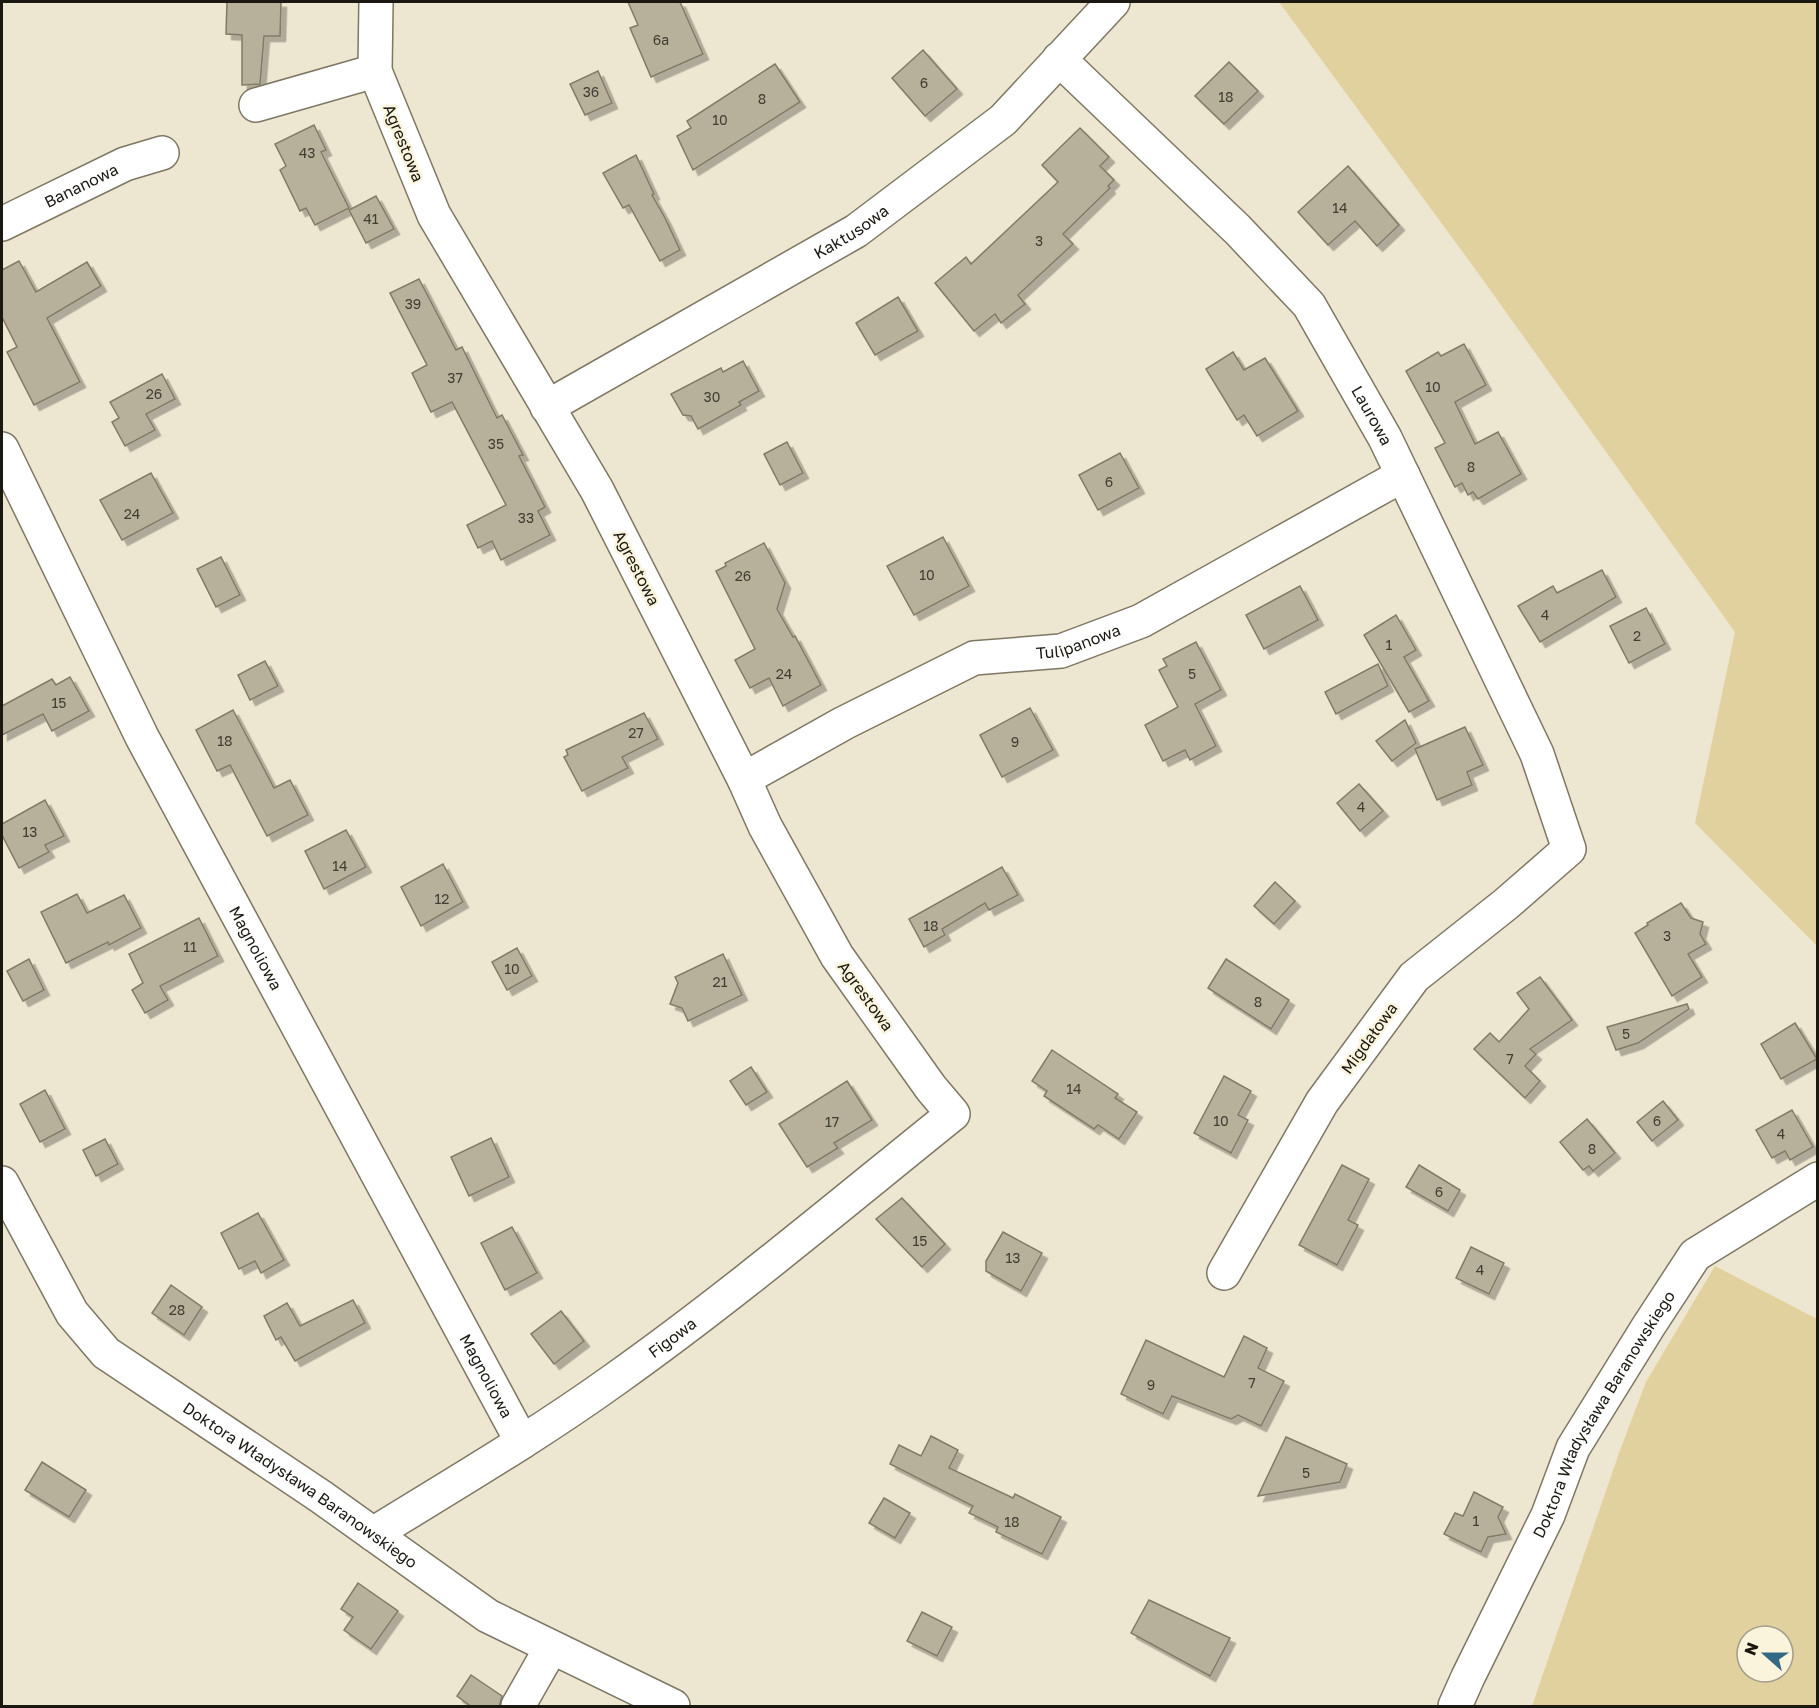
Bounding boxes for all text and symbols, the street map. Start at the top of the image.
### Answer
house number: 6a [653,31,669,48]
house number: 6 [920,74,928,91]
house number: 36 [583,83,599,100]
house number: 18 [1218,88,1234,105]
house number: 8 [758,90,766,107]
street label: Agrestowa [379,101,429,185]
house number: 10 [712,111,728,128]
house number: 43 [299,144,315,161]
street label: Bananowa [41,159,121,212]
house number: 14 [1332,199,1348,216]
street label: Kaktusowa [810,200,892,263]
house number: 41 [363,210,379,227]
house number: 3 [1035,232,1043,249]
house number: 39 [405,295,421,312]
house number: 37 [447,369,463,386]
house number: 10 [1425,378,1441,395]
street label: Laurowa [1347,382,1397,448]
house number: 26 [146,385,162,402]
house number: 30 [704,388,720,405]
house number: 35 [488,435,504,452]
house number: 8 [1467,458,1475,475]
house number: 6 [1105,473,1113,490]
house number: 24 [124,505,140,522]
house number: 33 [518,509,534,526]
street label: Agrestowa [610,527,664,609]
house number: 10 [919,566,935,583]
house number: 26 [735,567,751,584]
house number: 4 [1541,606,1549,623]
street label: Tulipanowa [1035,620,1123,663]
house number: 2 [1633,627,1641,644]
house number: 1 [1386,636,1393,653]
house number: 24 [776,665,792,682]
house number: 5 [1188,665,1196,682]
house number: 15 [52,694,66,711]
house number: 27 [628,724,644,741]
house number: 18 [217,732,233,749]
house number: 9 [1011,733,1019,750]
house number: 4 [1357,798,1365,815]
house number: 13 [23,823,37,840]
house number: 14 [332,857,348,874]
house number: 12 [435,890,449,907]
street label: Magnoliowa [225,903,287,994]
house number: 18 [923,917,939,934]
house number: 3 [1663,927,1671,944]
house number: 11 [183,938,197,955]
street label: Agrestowa [834,957,898,1035]
house number: 10 [504,960,520,977]
house number: 21 [713,973,728,990]
house number: 8 [1254,993,1262,1010]
street label: Migdałowa [1336,998,1402,1078]
house number: 5 [1622,1025,1630,1042]
house number: 7 [1506,1050,1514,1067]
house number: 14 [1066,1080,1082,1097]
house number: 10 [1213,1112,1229,1129]
house number: 6 [1653,1112,1661,1129]
house number: 17 [825,1113,839,1130]
house number: 4 [1777,1125,1785,1142]
house number: 8 [1588,1140,1596,1157]
house number: 6 [1435,1183,1443,1200]
house number: 15 [913,1232,927,1249]
house number: 13 [1006,1249,1020,1266]
house number: 4 [1476,1261,1484,1278]
street label: Doktora Władysława Baranowskiego [1528,1287,1679,1541]
house number: 28 [169,1301,185,1318]
street label: Figowa [644,1313,700,1362]
street label: Magnoliowa [456,1330,517,1421]
house number: 7 [1248,1374,1256,1391]
house number: 9 [1147,1376,1155,1393]
street label: Doktora Władysława Baranowskiego [179,1397,421,1572]
house number: 5 [1302,1464,1310,1481]
house number: 1 [1473,1512,1480,1529]
house number: 18 [1004,1513,1020,1530]
north arrow [1735,1624,1795,1684]
text: N [1739,1639,1763,1658]

